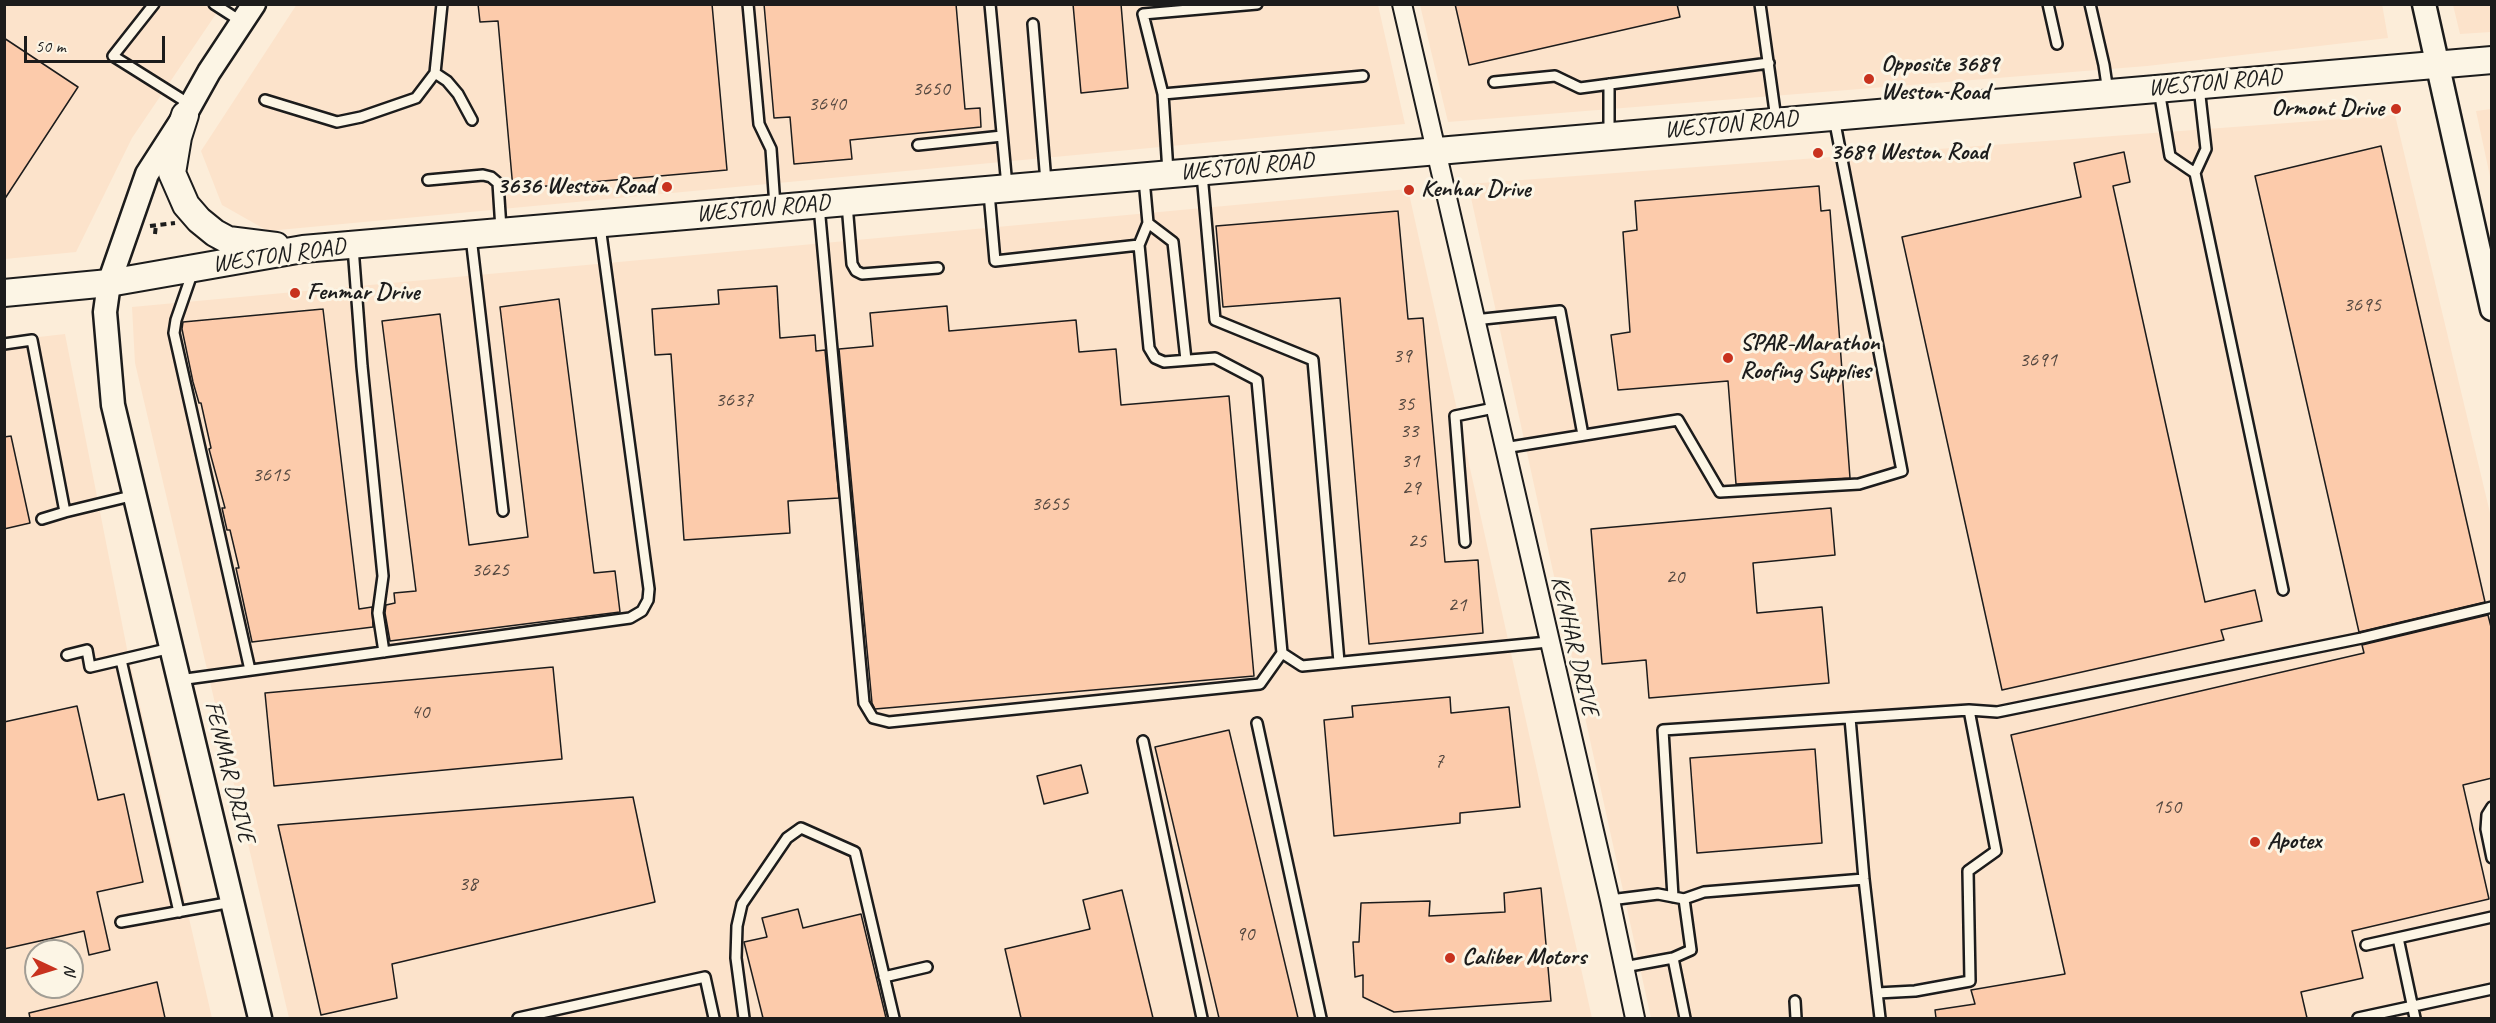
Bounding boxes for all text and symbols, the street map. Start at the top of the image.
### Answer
scale bar [27,24,168,62]
text: 50 m [35,35,66,57]
place label: Opposite 3689 Weston Road [1881,51,1998,107]
street label: WESTON ROAD [2147,63,2283,103]
marker: Opposite 3689 Weston Road [1862,72,1876,86]
house number: 3650 [912,76,950,102]
house number: 3640 [808,91,846,117]
place label: Ormont Drive [2271,95,2384,123]
marker: Ormont Drive [2389,102,2403,116]
street label: WESTON ROAD [1663,105,1799,145]
place label: 3689 Weston Road [1830,139,1988,167]
marker: 3689 Weston Road [1811,146,1825,160]
street label: WESTON ROAD [1179,147,1315,187]
place label: 3636 Weston Road [497,173,655,201]
place label: Kenhar Drive [1421,176,1530,204]
marker: 3636 Weston Road [660,180,674,194]
marker: Kenhar Drive [1402,183,1416,197]
street label: WESTON ROAD [695,189,831,229]
street label: WESTON ROAD [211,232,347,280]
place label: Fenmar Drive [307,279,420,307]
marker: Fenmar Drive [288,286,302,300]
house number: 3695 [2343,292,2381,318]
place label: SPAR-Marathon Roofing Supplies [1740,330,1879,386]
house number: 39 [1393,343,1411,369]
house number: 3691 [2019,347,2057,373]
marker: SPAR-Marathon Roofing Supplies [1721,351,1735,365]
house number: 3637 [715,387,753,413]
house number: 35 [1396,391,1414,417]
house number: 33 [1400,418,1418,444]
house number: 31 [1401,448,1419,474]
house number: 3615 [252,462,290,488]
house number: 29 [1402,475,1420,501]
house number: 3655 [1031,491,1069,517]
house number: 25 [1408,528,1426,554]
house number: 3625 [471,557,509,583]
house number: 20 [1666,564,1684,590]
street label: KENHAR DRIVE [1544,573,1604,719]
house number: 21 [1448,592,1466,618]
street label: FENMAR DRIVE [198,698,260,846]
house number: 40 [411,699,429,725]
house number: 7 [1434,748,1444,774]
house number: 150 [2153,794,2181,820]
place label: Apotex [2267,828,2321,856]
marker: Apotex [2248,835,2262,849]
house number: 38 [459,871,477,897]
house number: 90 [1236,921,1254,947]
north arrow [24,939,84,999]
place label: Caliber Motors [1462,944,1586,972]
marker: Caliber Motors [1443,951,1457,965]
text: N [60,964,80,976]

